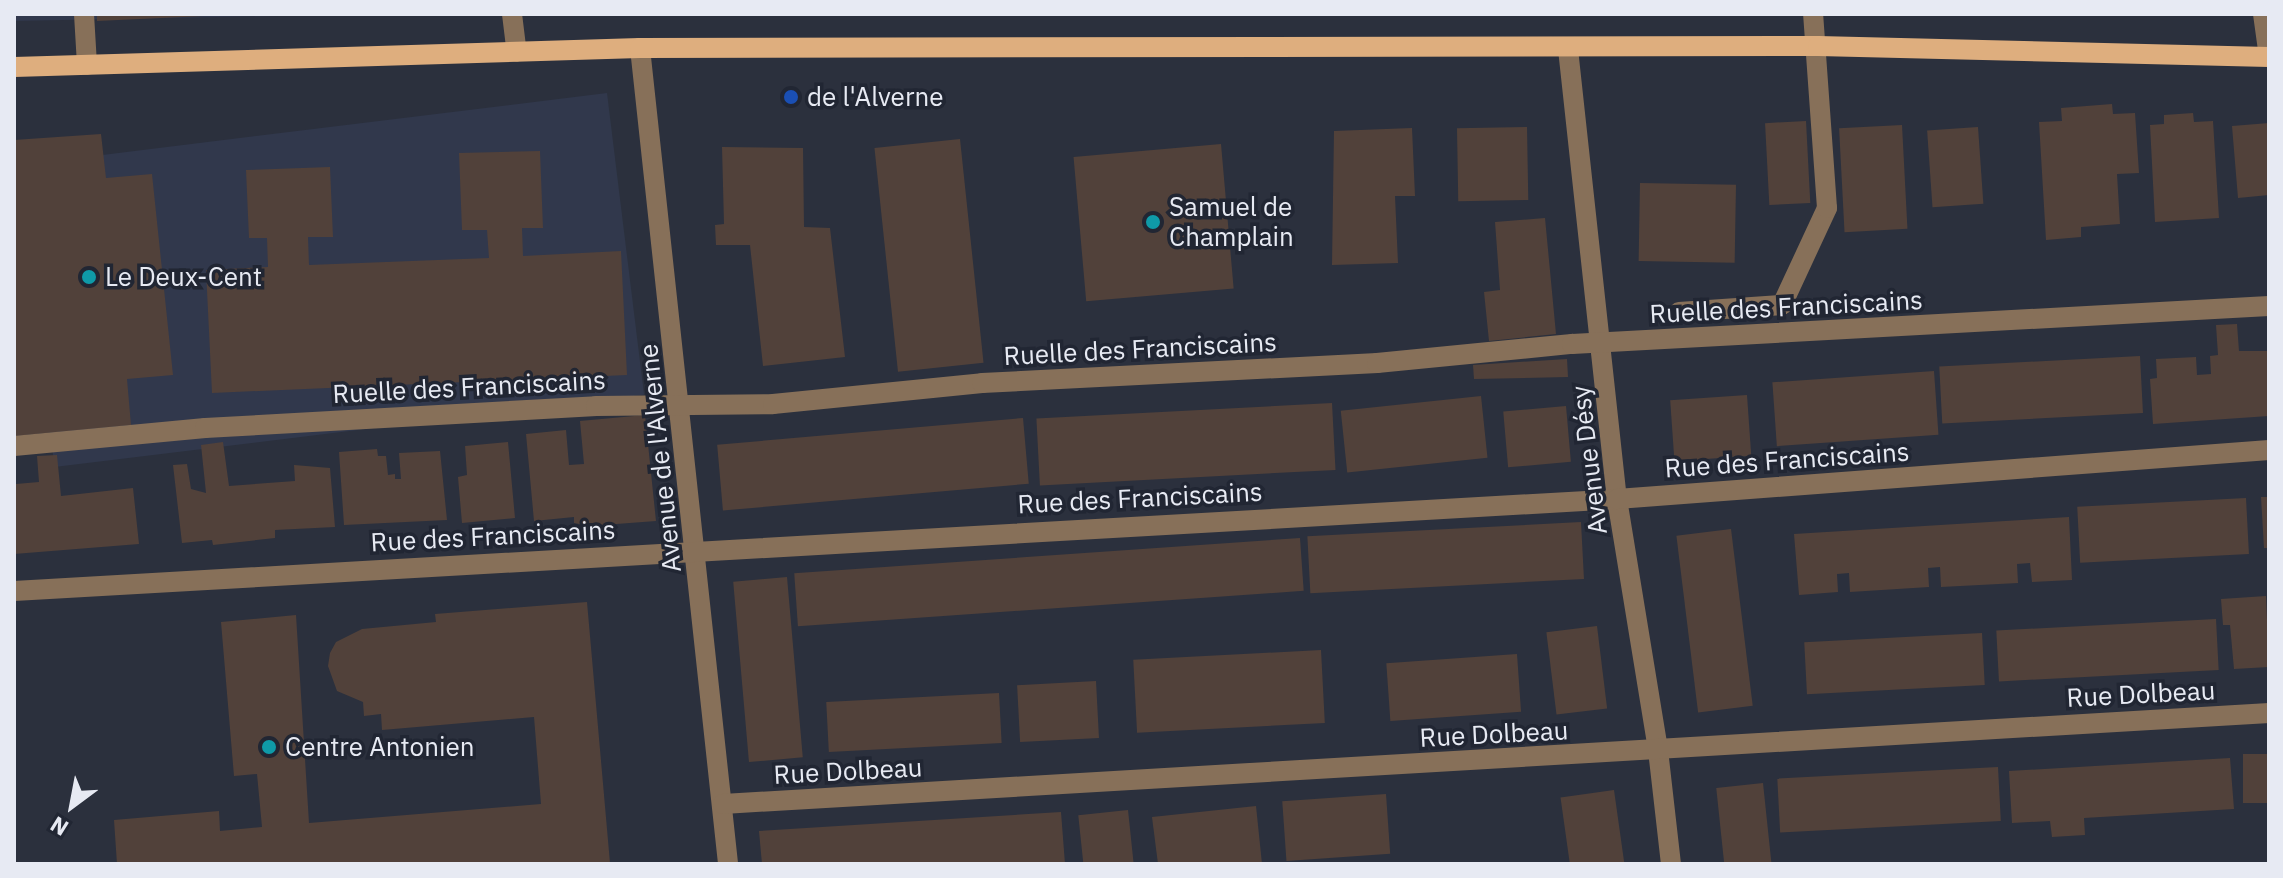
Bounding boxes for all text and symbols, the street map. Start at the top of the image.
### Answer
place label: de l'Alverne [807,81,943,113]
marker: de l'Alverne [782,88,800,106]
place label: Samuel de Champlain [1169,191,1294,252]
marker: Samuel de Champlain [1144,213,1162,231]
place label: Le Deux-Cent [105,261,262,293]
marker: Le Deux-Cent [80,268,98,286]
street label: Ruelle des Franciscains [1649,284,1923,330]
street label: Ruelle des Franciscains [1003,326,1277,372]
street label: Avenue de l'Alverne [632,342,688,574]
street label: Ruelle des Franciscains [332,364,606,410]
street label: Avenue Désy [1564,384,1614,536]
street label: Rue des Franciscains [1664,436,1910,484]
street label: Rue des Franciscains [1017,476,1263,520]
street label: Rue des Franciscains [370,514,616,558]
street label: Rue Dolbeau [2066,675,2216,713]
street label: Rue Dolbeau [1419,715,1569,753]
place label: Centre Antonien [285,731,474,763]
marker: Centre Antonien [260,738,278,756]
street label: Rue Dolbeau [773,752,923,790]
north arrow [32,766,112,846]
text: N [45,810,73,843]

